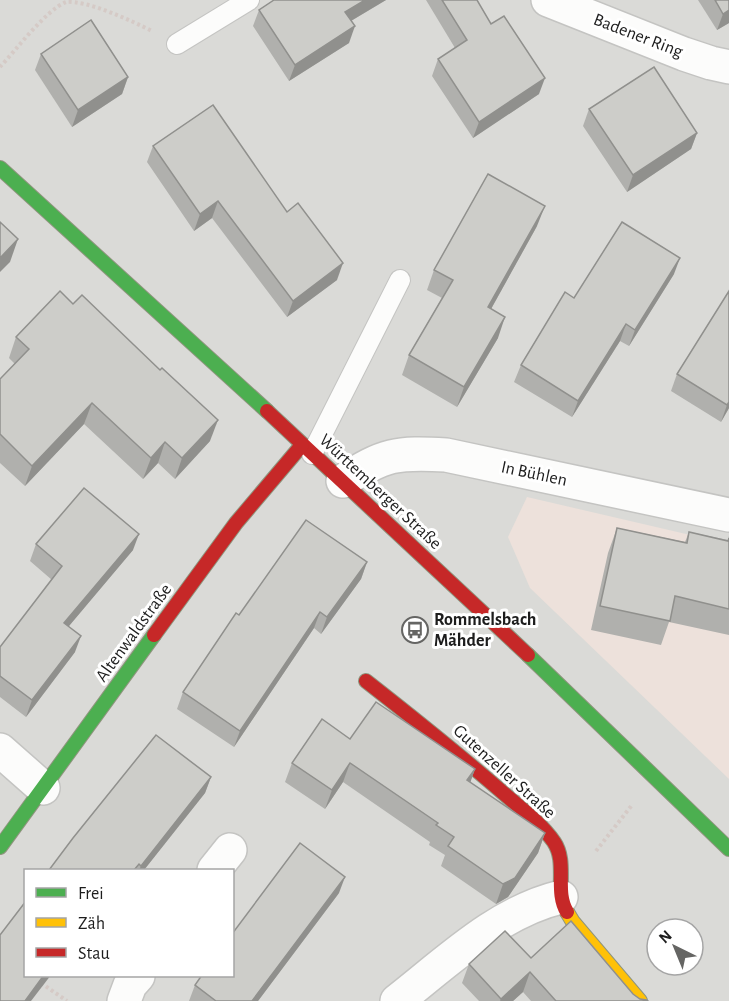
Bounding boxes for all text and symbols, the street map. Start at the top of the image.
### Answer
street label: Badener Ring [591,11,685,61]
street label: Württemberger Straße [316,431,444,553]
street label: In Bühlen [499,458,569,490]
street label: Altenwaldstraße [93,581,175,685]
place label: Rommelsbach Mähder [434,611,536,650]
bus stop icon: Rommelsbach Mähder [400,615,430,645]
street label: Gutenzeller Straße [449,722,559,822]
legend [24,869,234,977]
text: Frei [78,885,104,903]
text: Zäh [78,915,105,933]
north arrow [645,917,705,977]
text: N [656,927,675,946]
text: Stau [78,945,110,963]

